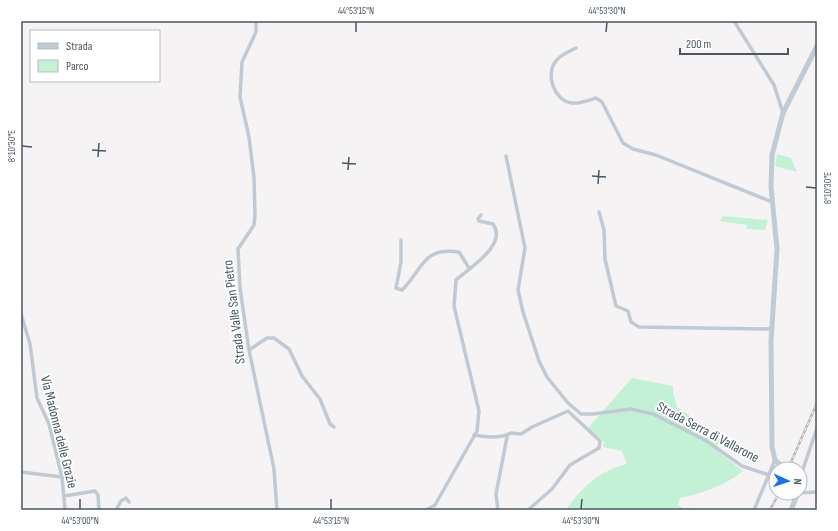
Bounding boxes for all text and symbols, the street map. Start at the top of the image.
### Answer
text: 44°53'15"N [338,5,374,17]
text: 44°53'30"N [588,5,626,17]
legend [30,30,160,82]
scale bar [680,30,788,56]
text: 200 m [686,37,712,52]
text: Strada [66,39,93,54]
text: Parco [66,59,89,74]
text: 8°10'30"E [6,130,18,162]
text: 8°10'30"E [822,172,834,204]
street label: Strada Valle San Pietro [219,259,249,365]
street label: Via Madonna delle Grazie [37,374,81,490]
street label: Strada Serra di Vallarone [654,398,762,466]
north arrow [768,461,808,501]
text: N [791,478,804,485]
text: 44°53'00"N [61,515,99,527]
text: 44°53'15"N [313,515,349,527]
text: 44°53'30"N [562,515,600,527]

